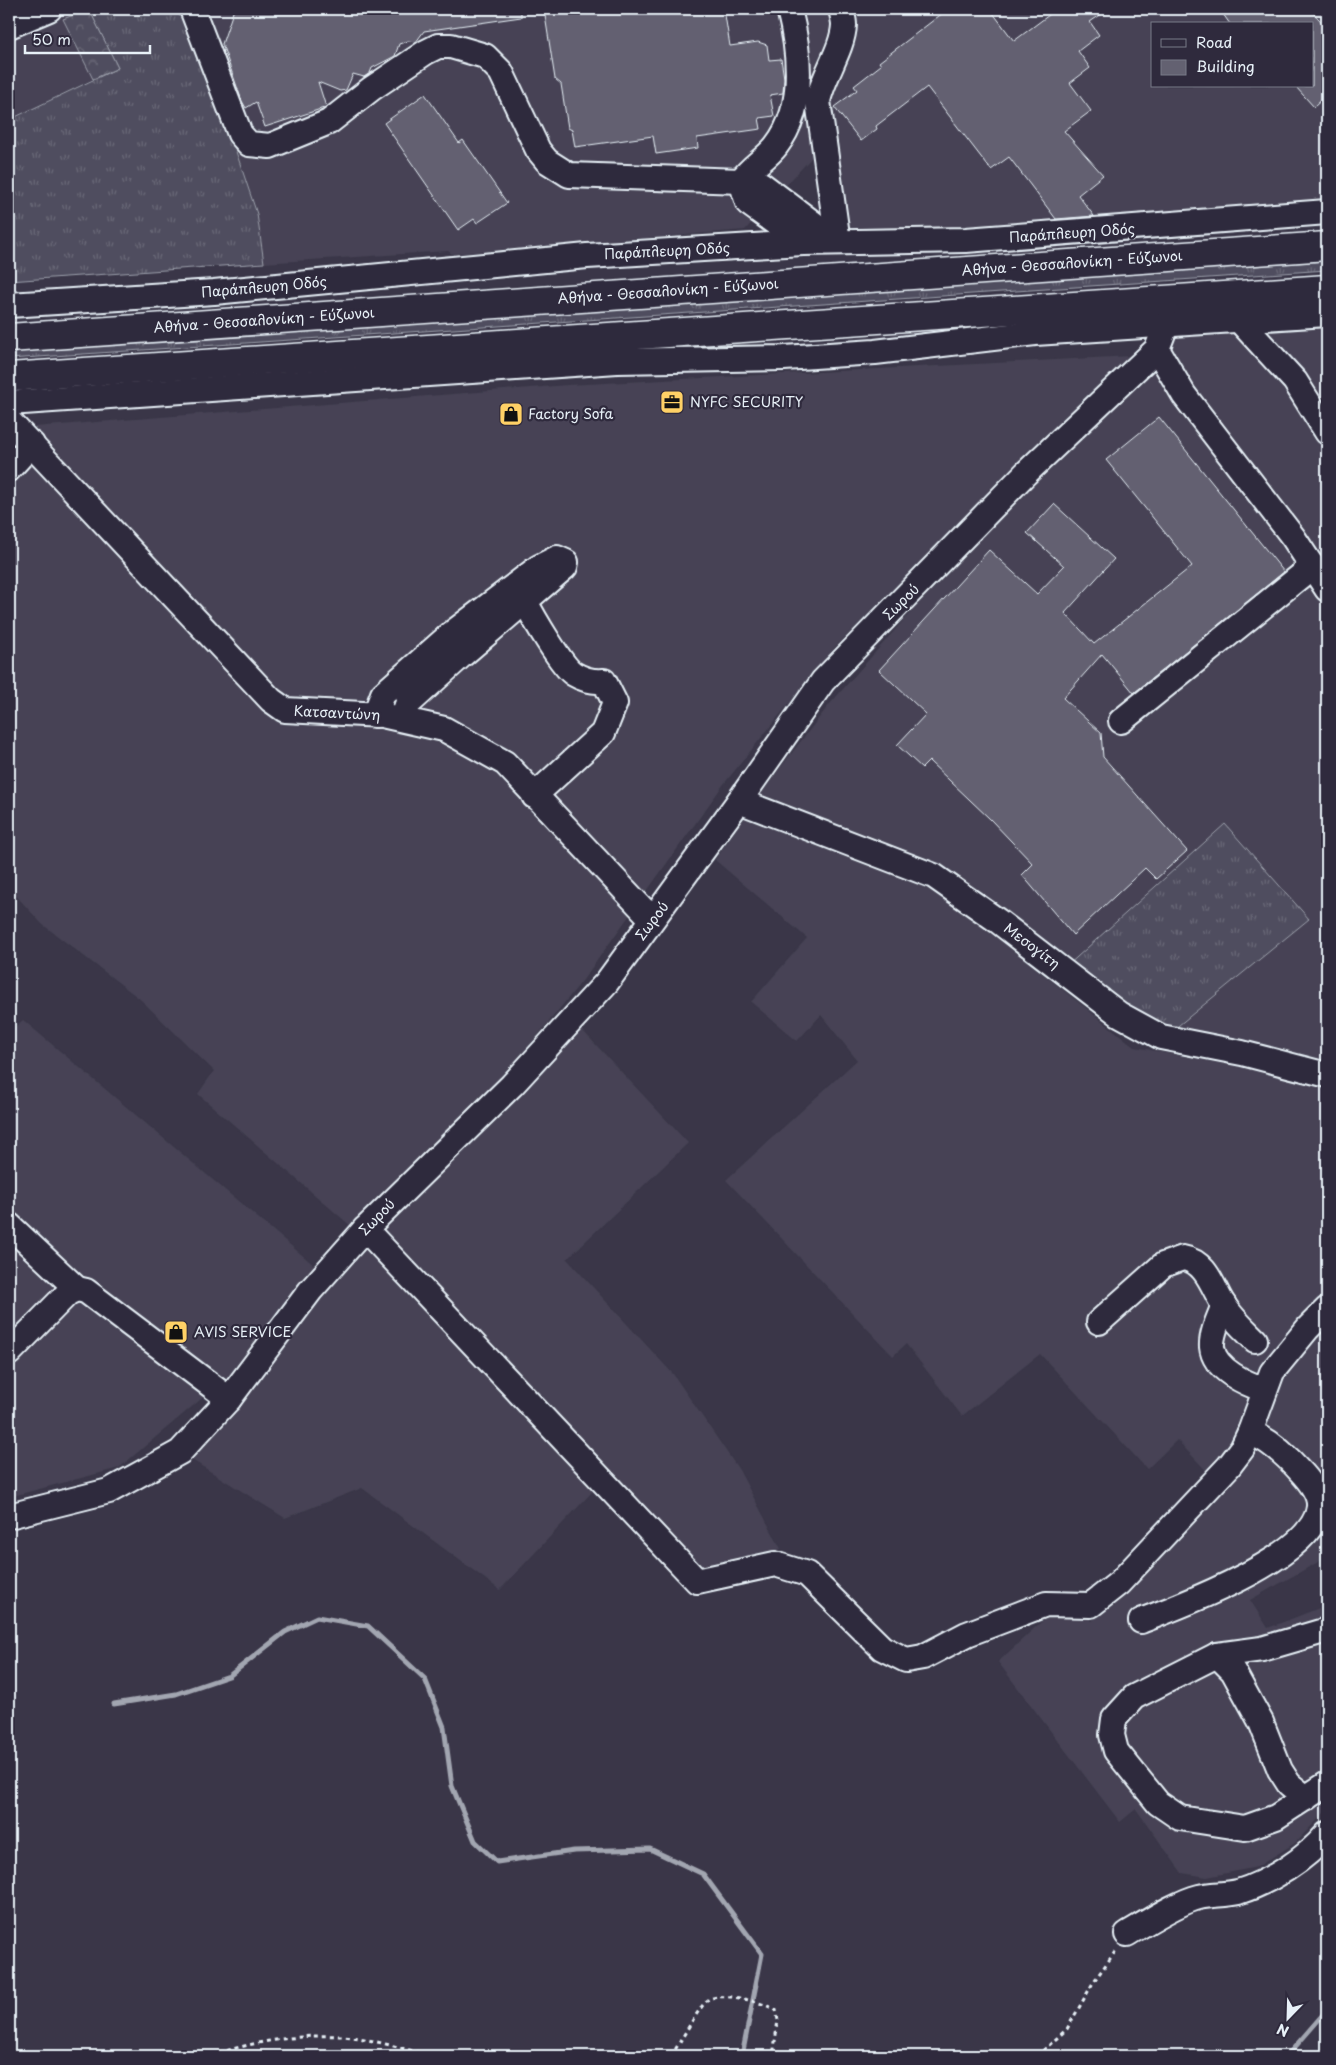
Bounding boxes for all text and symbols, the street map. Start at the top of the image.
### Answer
scale bar [25,22,150,54]
legend [1151,22,1314,88]
text: 50 m [32,27,71,50]
text: Road [1196,30,1232,53]
text: Building [1196,54,1255,77]
street label: Παράπλευρη Οδός [1008,218,1135,247]
street label: Παράπλευρη Οδός [604,237,730,264]
street label: Αθήνα - Θεσσαλονίκη - Εύζωνοι [961,244,1183,281]
street label: Παράπλευρη Οδός [200,271,328,302]
street label: Αθήνα - Θεσσαλονίκη - Εύζωνοι [557,272,779,309]
street label: Αθήνα - Θεσσαλονίκη - Εύζωνοι [153,301,375,338]
office icon: NYFC SECURITY [659,389,685,415]
place label: NYFC SECURITY [690,391,804,412]
shop icon: Factory Sofa [498,401,524,427]
place label: Factory Sofa [528,403,613,424]
street label: Σωρού [878,579,924,625]
street label: Κατσαντώνη [293,700,381,725]
street label: Σωρού [630,897,673,945]
street label: Μεσογίτη [1000,917,1065,974]
street label: Σωρού [354,1194,399,1240]
shop icon: AVIS SERVICE [163,1319,189,1345]
place label: AVIS SERVICE [194,1321,292,1342]
north arrow [1264,1992,1314,2042]
text: N [1274,2019,1292,2042]

